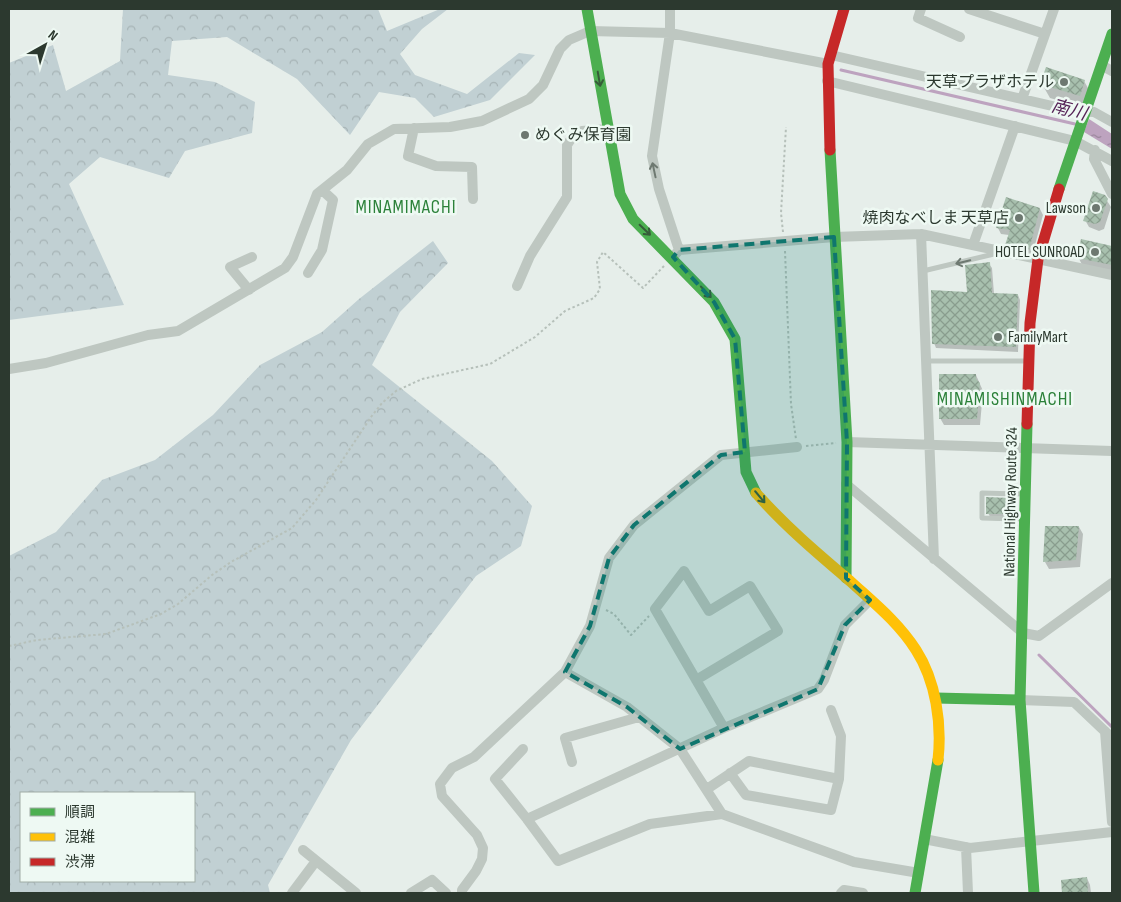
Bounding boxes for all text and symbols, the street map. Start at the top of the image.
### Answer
north arrow [20,20,70,70]
text: N [45,26,61,44]
one-way arrow [594,70,604,86]
place label: 天草プラザホテル [926,73,1054,92]
marker: 天草プラザホテル [1058,76,1070,88]
water label: 南川 [1049,95,1091,125]
place label: めぐみ保育園 [535,126,631,145]
marker: めぐみ保育園 [519,129,531,141]
one-way arrow [649,162,659,178]
district label: MINAMIMACHI [355,196,457,219]
place label: Lawson [1046,199,1086,218]
marker: Lawson [1090,202,1102,214]
place label: 焼肉なべしま 天草店 [862,209,1009,228]
marker: 焼肉なべしま 天草店 [1013,212,1025,224]
one-way arrow [639,224,651,236]
place label: HOTEL SUNROAD [995,243,1085,262]
marker: HOTEL SUNROAD [1089,246,1101,258]
one-way arrow [955,257,971,267]
one-way arrow [700,286,712,299]
place label: FamilyMart [1008,328,1068,347]
marker: FamilyMart [992,331,1004,343]
district label: MINAMISHINMACHI [937,388,1073,411]
street label: National Highway Route 324 [1000,427,1022,577]
one-way arrow [754,491,766,504]
legend [20,792,195,882]
text: 順調 [65,803,95,822]
text: 混雑 [65,828,95,847]
text: 渋滞 [65,853,95,872]

